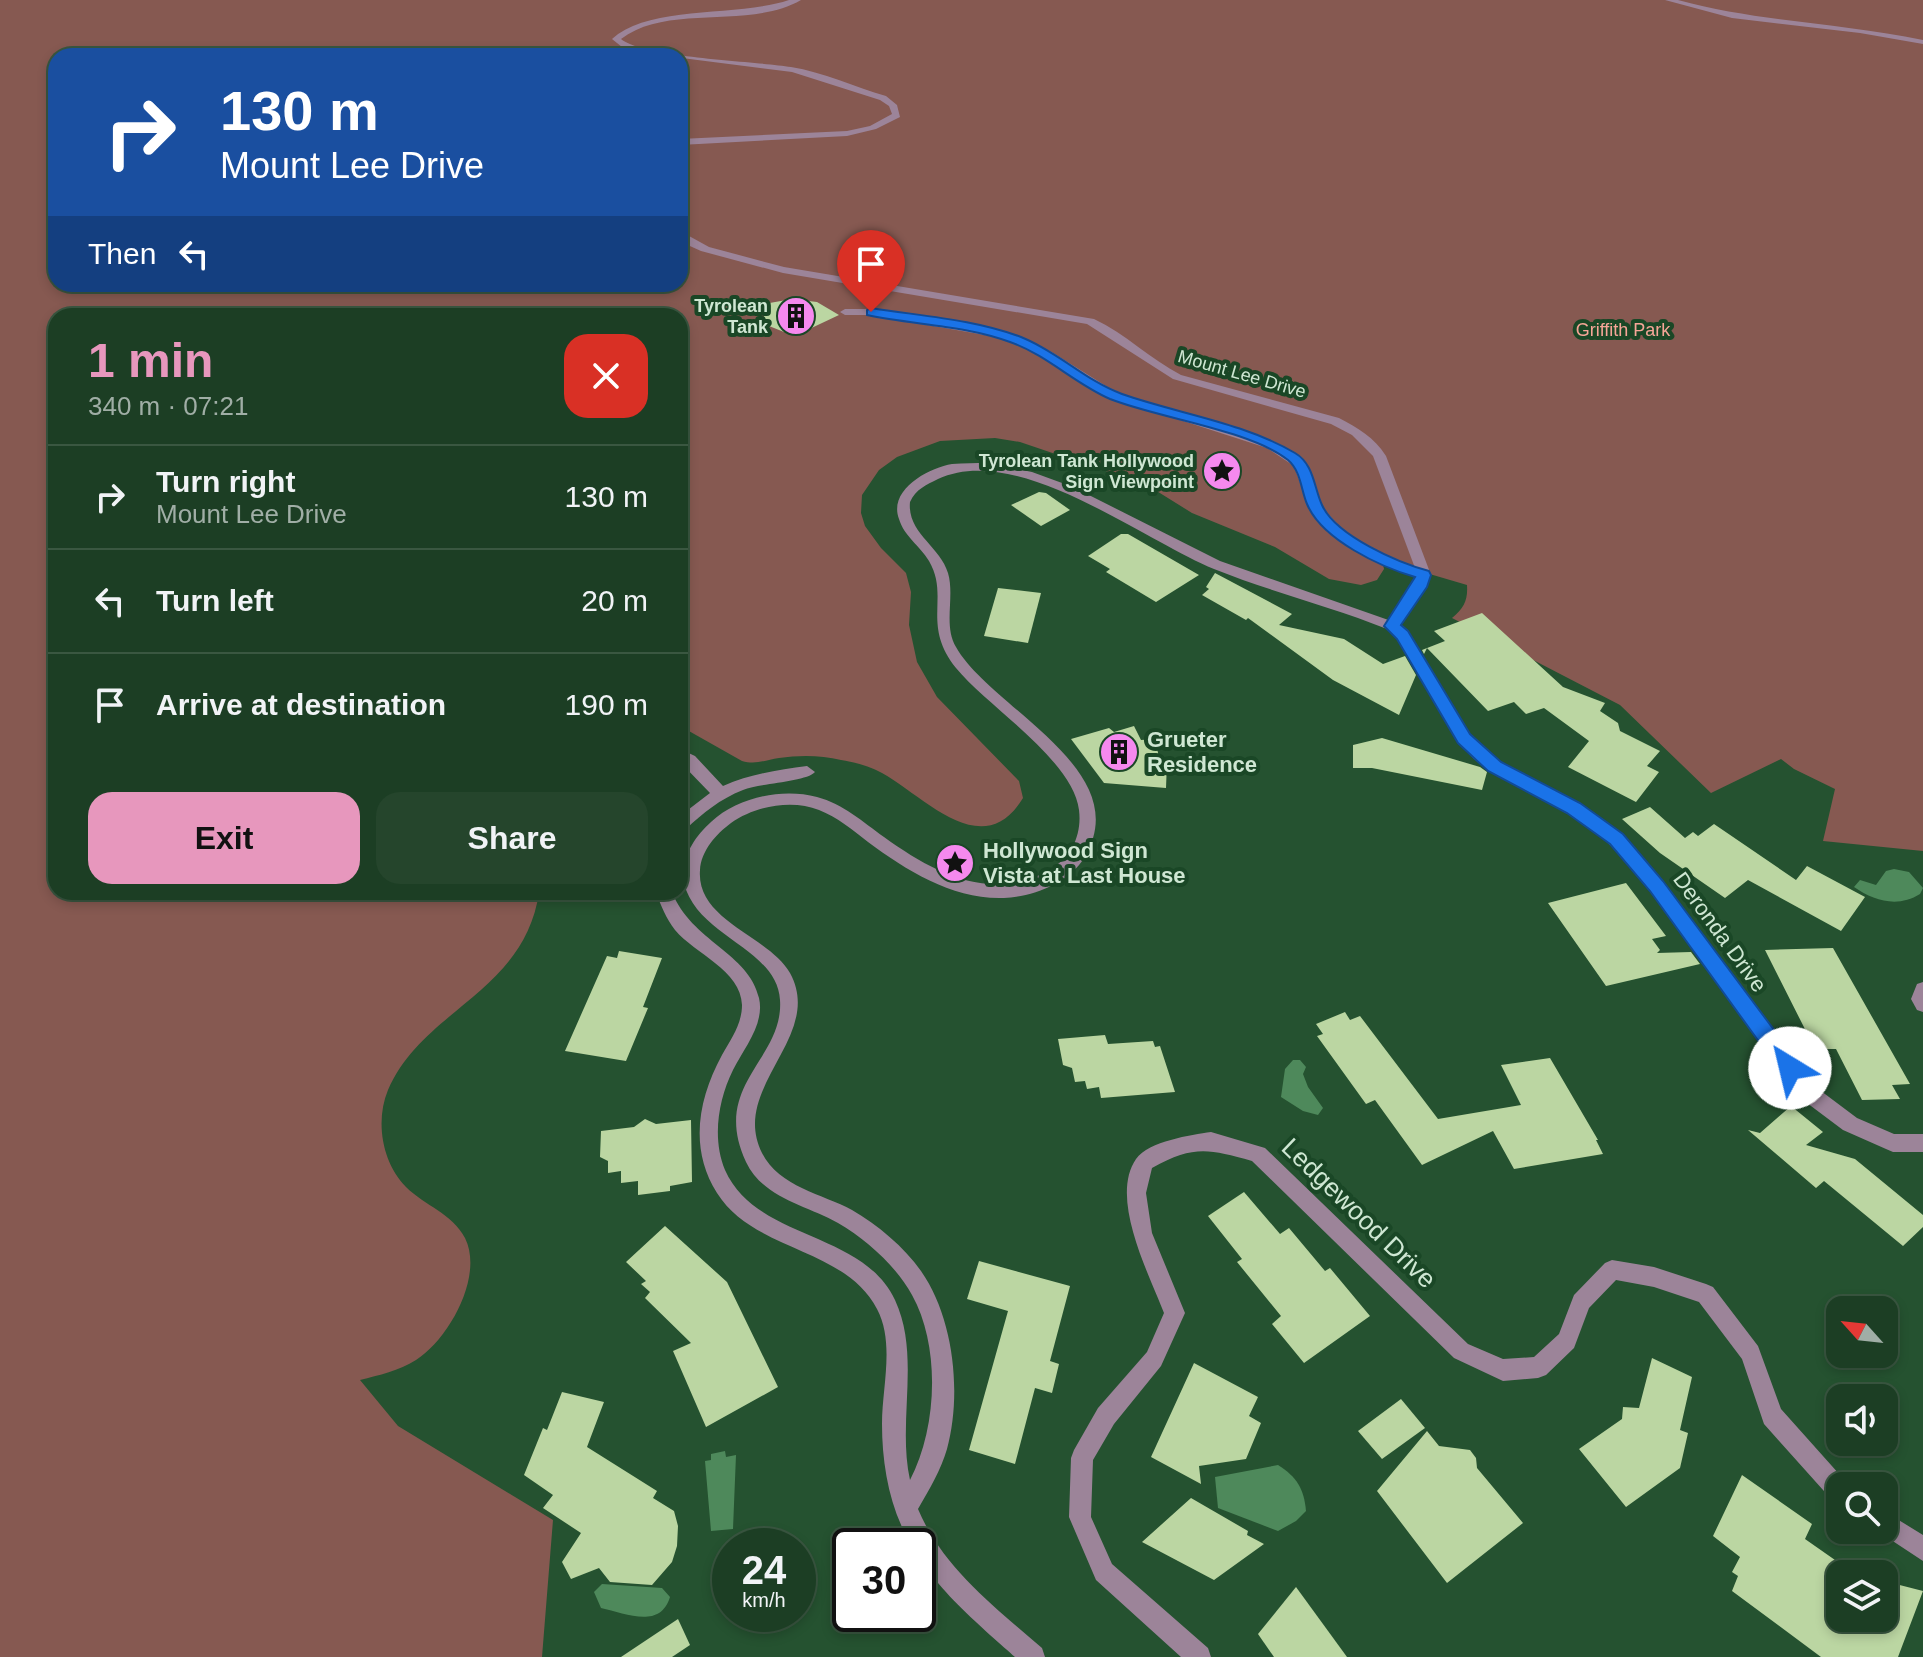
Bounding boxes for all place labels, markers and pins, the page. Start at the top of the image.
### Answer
pin [837,230,905,312]
building icon: Tyrolean Tank [775,295,817,337]
place label: Tyrolean Tank [694,296,769,337]
place icon: Tyrolean Tank Hollywood Sign Viewpoint [1201,450,1243,492]
place label: Tyrolean Tank Hollywood Sign Viewpoint [979,451,1194,492]
place label: Grueter Residence [1147,727,1257,777]
building icon: Grueter Residence [1098,731,1140,773]
place label: Hollywood Sign Vista at Last House [983,838,1186,888]
place icon: Hollywood Sign Vista at Last House [934,842,976,884]

